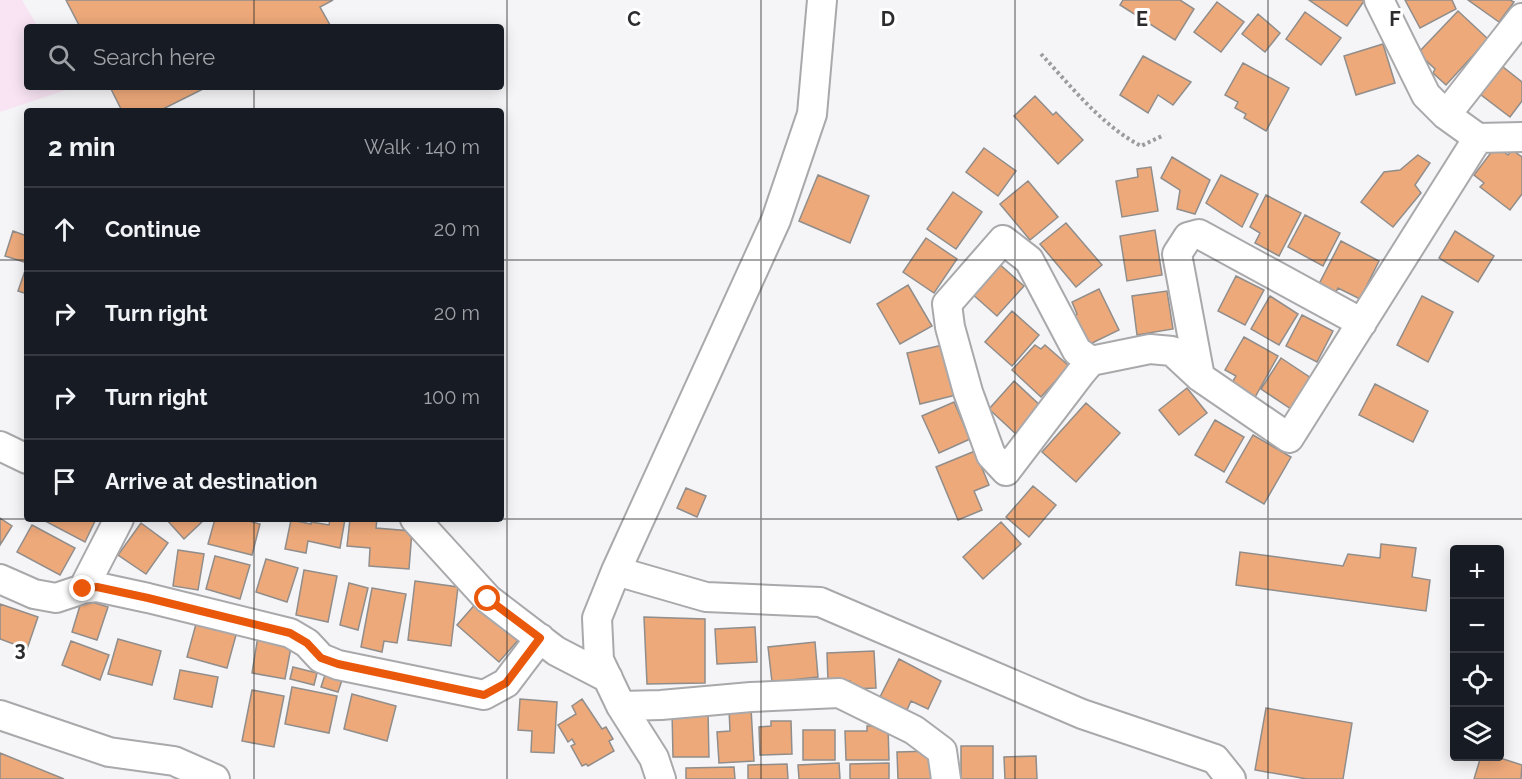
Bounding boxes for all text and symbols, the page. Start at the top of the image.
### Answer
text: C [627,7,641,31]
text: D [881,7,895,31]
text: E [1136,7,1148,31]
text: F [1389,7,1401,31]
search box [24,24,504,90]
icon: search [45,41,78,74]
text: Search here [93,44,215,70]
text: 2 min [48,132,115,162]
text: Walk · 140 m [364,135,480,159]
icon: ahead [48,213,81,246]
text: Continue [105,216,201,242]
text: 20 m [434,217,480,241]
icon: right [48,297,81,330]
text: Turn right [105,300,208,326]
text: 20 m [434,301,480,325]
icon: right [48,381,81,414]
text: Turn right [105,384,208,410]
text: 100 m [423,385,480,409]
icon: arrive [48,465,81,498]
text: Arrive at destination [105,468,318,494]
map controls [1450,545,1504,761]
button: + [1450,545,1504,599]
route end [69,575,95,601]
route start [474,585,500,611]
button: − [1450,599,1504,653]
text: 3 [14,637,26,661]
button: locate [1450,653,1504,707]
button: layers [1450,707,1504,761]

